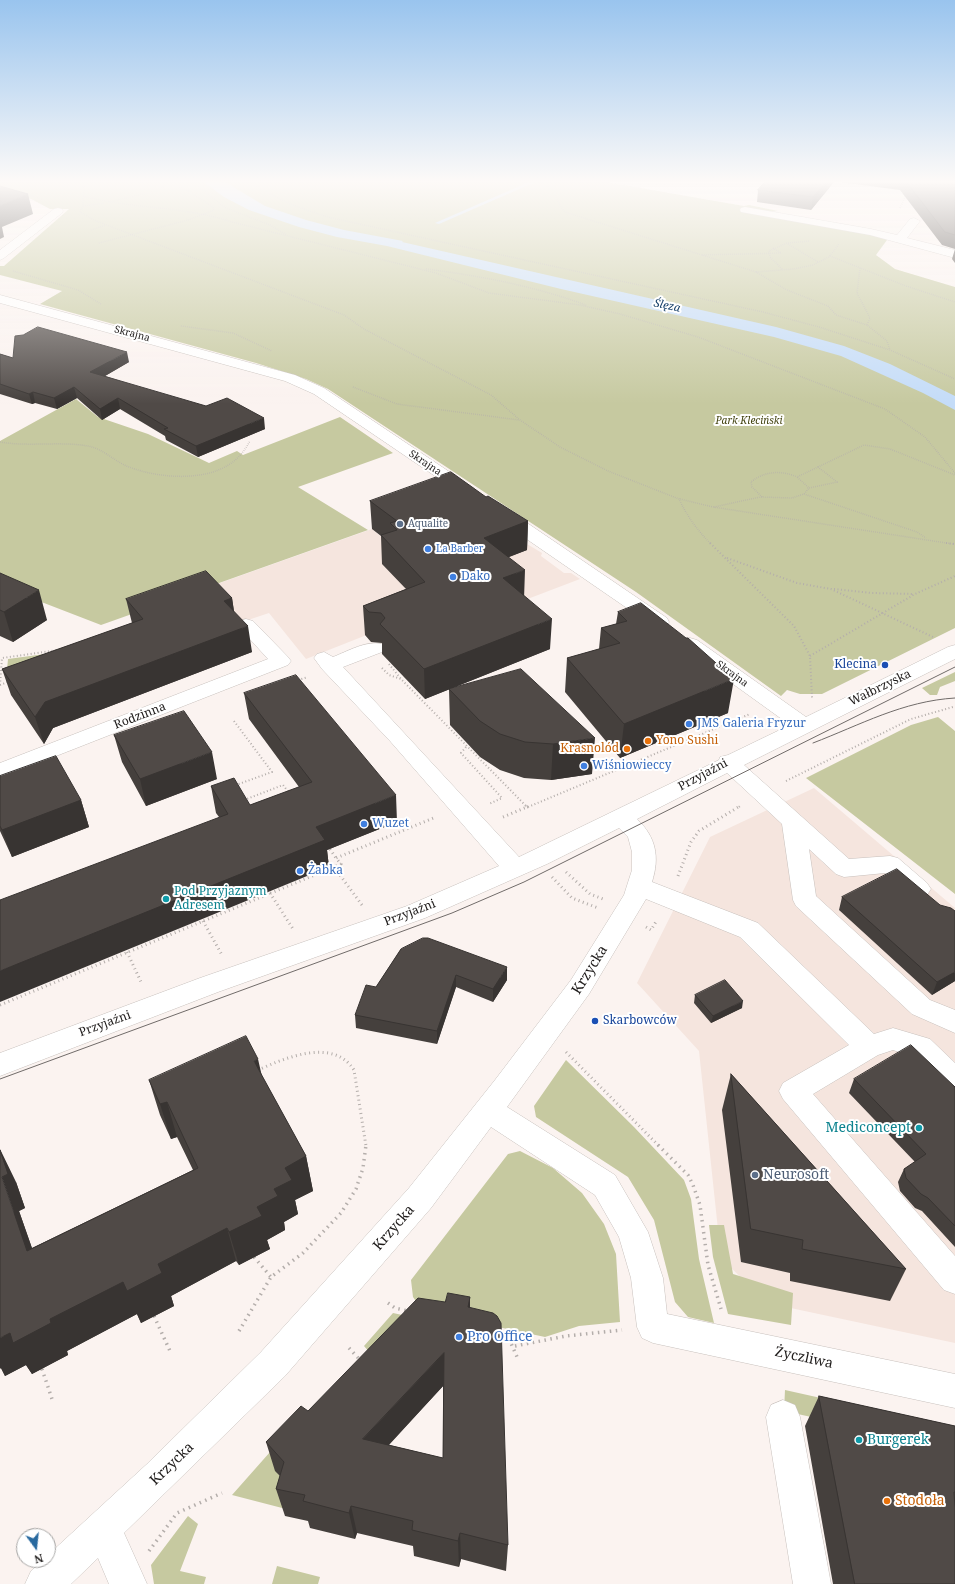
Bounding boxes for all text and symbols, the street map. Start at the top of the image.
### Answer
water label: Ślęza [653,297,681,315]
street label: Skrajna [113,323,151,345]
park label: Park Kleciński [715,415,783,427]
street label: Skrajna [407,448,443,478]
place label: Aqualite [408,518,448,530]
marker: Aqualite [395,519,405,529]
place label: La Barber [436,543,484,555]
marker: La Barber [423,544,433,554]
place label: Dako [461,570,490,584]
marker: Dako [448,572,458,582]
street label: Skrajna [714,658,750,690]
place label: Klecina [834,658,877,672]
marker: Klecina [880,660,890,670]
street label: Wałbrzyska [847,667,913,709]
street label: Rodzinna [112,700,168,732]
place label: JMS Galeria Fryzur [697,717,806,731]
marker: JMS Galeria Fryzur [684,719,694,729]
place label: Yono Sushi [656,734,718,748]
marker: Yono Sushi [643,736,653,746]
place label: Krasnolód [560,742,619,756]
marker: Krasnolód [622,744,632,754]
street label: Przyjaźni [676,756,730,794]
place label: Wiśniowieccy [592,759,672,773]
marker: Wiśniowieccy [579,761,589,771]
place label: Wuzet [372,817,409,831]
marker: Wuzet [359,819,369,829]
place label: Żabka [308,864,343,878]
marker: Żabka [295,866,305,876]
place label: Pod Przyjaznym Adresem [174,885,267,913]
marker: Pod Przyjaznym Adresem [161,894,171,904]
street label: Przyjaźni [382,897,438,929]
street label: Krzycka [568,942,612,998]
street label: Przyjaźni [77,1008,133,1040]
place label: Skarbowców [603,1014,677,1028]
marker: Skarbowców [590,1016,600,1026]
place label: Mediconcept [825,1120,911,1136]
marker: Mediconcept [914,1123,924,1133]
place label: Neurosoft [763,1167,829,1183]
marker: Neurosoft [750,1170,760,1180]
street label: Krzycka [370,1202,418,1254]
place label: Pro Office [467,1329,533,1345]
marker: Pro Office [454,1332,464,1342]
street label: Życzliwa [773,1344,835,1372]
place label: Burgerek [867,1432,929,1448]
marker: Burgerek [854,1435,864,1445]
street label: Krzycka [147,1439,197,1489]
place label: Stodoła [895,1493,945,1509]
marker: Stodoła [882,1496,892,1506]
north arrow [16,1528,56,1568]
text: N [33,1551,45,1567]

